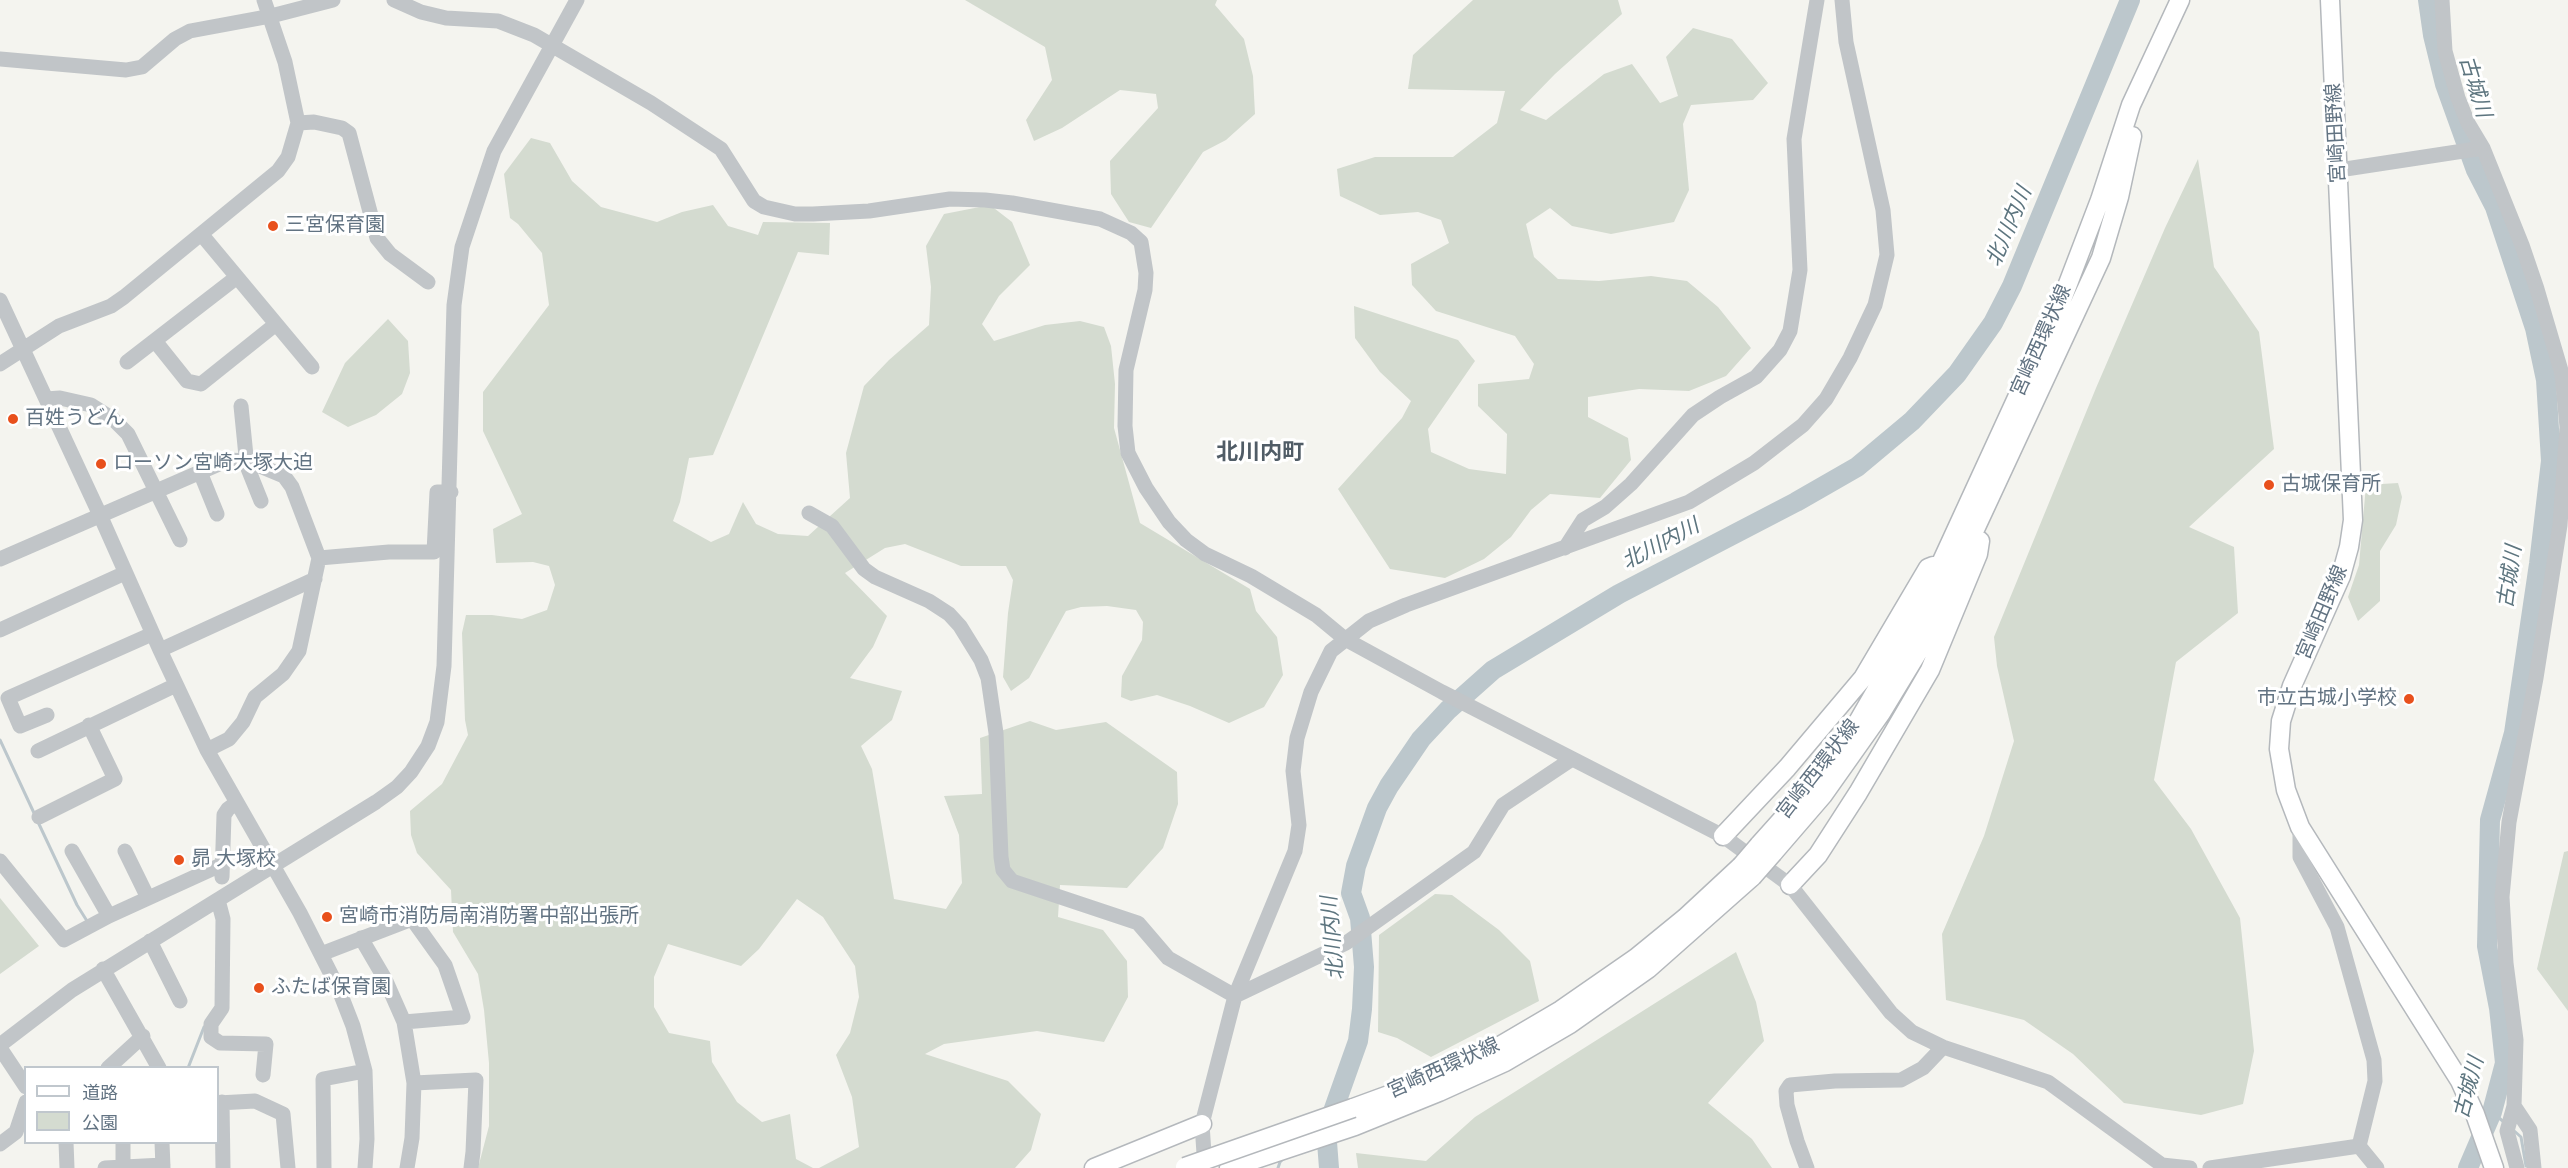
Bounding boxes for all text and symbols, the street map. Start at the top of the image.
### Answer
water label: 古城川 [2453,53,2495,121]
street label: 宮崎田野線 [2322,82,2352,184]
water label: 北川内川 [1982,183,2038,271]
place label: 三宮保育園 [285,214,385,238]
marker: 三宮保育園 [266,219,280,233]
street label: 宮崎西環状線 [2007,281,2077,401]
place label: 百姓うどん [25,407,125,431]
marker: 百姓うどん [6,412,20,426]
district label: 北川内町 [1216,440,1304,466]
place label: ローソン宮崎大塚大迫 [113,452,313,476]
marker: ローソン宮崎大塚大迫 [94,457,108,471]
place label: 古城保育所 [2281,473,2381,497]
marker: 古城保育所 [2262,478,2276,492]
water label: 北川内川 [1618,514,1704,576]
water label: 古城川 [2494,544,2528,610]
street label: 宮崎田野線 [2292,562,2354,664]
place label: 市立古城小学校 [2257,687,2397,711]
marker: 市立古城小学校 [2402,692,2416,706]
street label: 宮崎西環状線 [1773,715,1865,825]
place label: 昴 大塚校 [191,848,276,872]
marker: 昴 大塚校 [172,853,186,867]
water label: 北川内川 [1318,895,1350,981]
place label: 宮崎市消防局南消防署中部出張所 [339,905,639,929]
marker: 宮崎市消防局南消防署中部出張所 [320,910,334,924]
place label: ふたば保育園 [271,976,391,1000]
marker: ふたば保育園 [252,981,266,995]
street label: 宮崎西環状線 [1384,1034,1504,1104]
water label: 古城川 [2450,1054,2490,1122]
legend [24,1066,219,1144]
text: 道路 [82,1082,118,1103]
text: 公園 [82,1112,118,1133]

